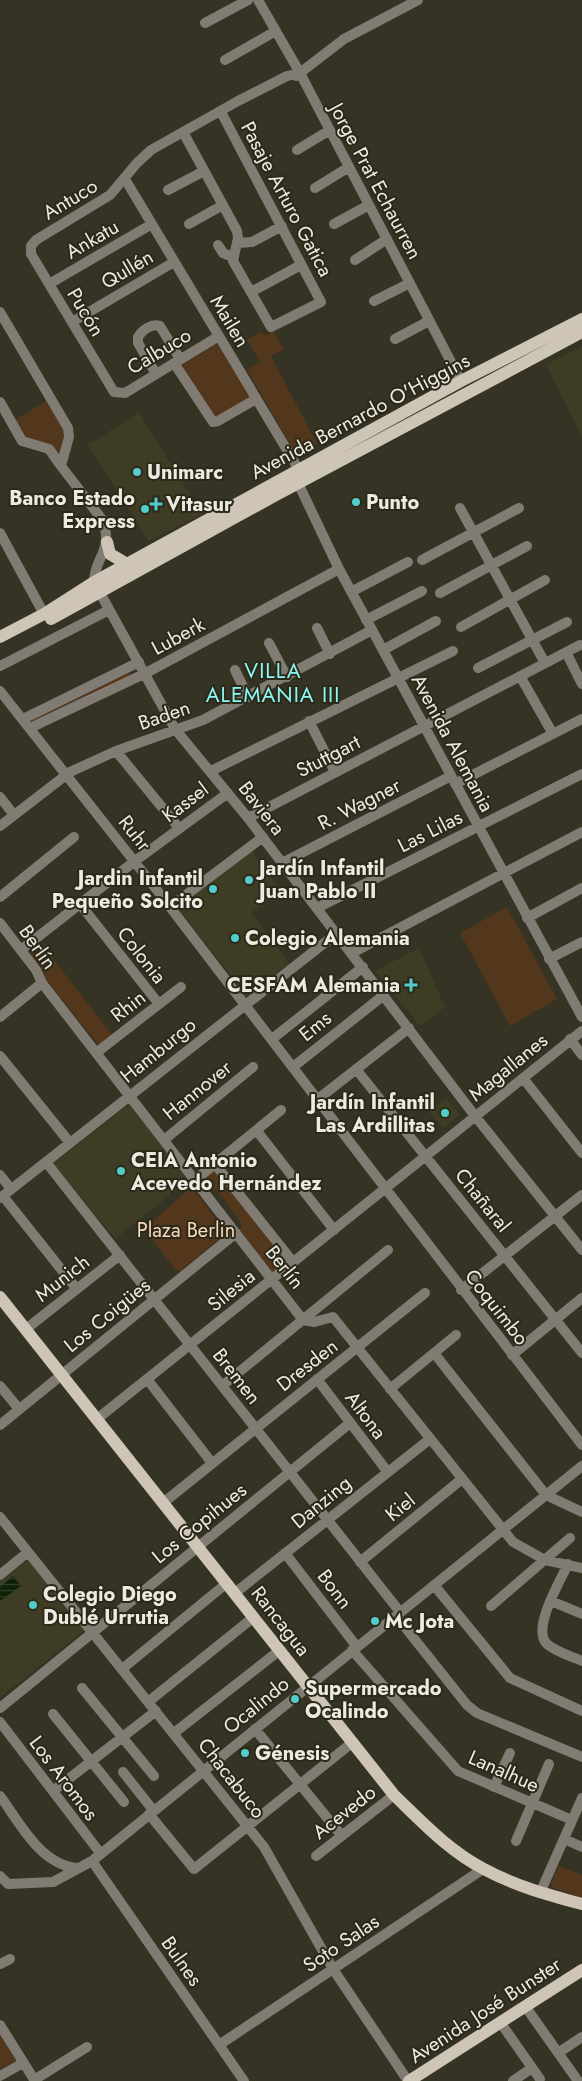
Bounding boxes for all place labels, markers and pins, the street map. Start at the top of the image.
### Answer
place label: Unimarc [147,458,223,487]
marker: Unimarc [131,466,143,478]
place label: Banco Estado Express [9,484,135,536]
place label: Punto [366,488,419,517]
place label: Vitasur [165,490,233,519]
marker: Punto [350,496,362,508]
marker: Vitasur [150,498,162,510]
marker: Banco Estado Express [139,503,151,515]
place label: Jardín Infantil Juan Pablo II [255,854,384,906]
place label: Jardin Infantil Pequeño Solcito [52,864,203,916]
marker: Jardín Infantil Juan Pablo II [243,874,255,886]
marker: Jardin Infantil Pequeño Solcito [207,883,219,895]
place label: Colegio Alemania [245,924,410,953]
marker: Colegio Alemania [229,932,241,944]
place label: CESFAM Alemania [227,971,400,1000]
marker: CESFAM Alemania [404,978,418,992]
place label: Jardín Infantil Las Ardillitas [306,1088,435,1140]
marker: Jardín Infantil Las Ardillitas [439,1107,451,1119]
place label: CEIA Antonio Acevedo Hernández [130,1146,322,1198]
marker: CEIA Antonio Acevedo Hernández [115,1165,127,1177]
place label: Colegio Diego Dublé Urrutia [43,1580,177,1632]
marker: Colegio Diego Dublé Urrutia [27,1599,39,1611]
place label: Mc Jota [385,1607,454,1636]
marker: Mc Jota [369,1615,381,1627]
place label: Supermercado Ocalindo [305,1674,442,1726]
marker: Supermercado Ocalindo [289,1693,301,1705]
place label: Génesis [255,1739,329,1768]
marker: Génesis [239,1747,251,1759]

